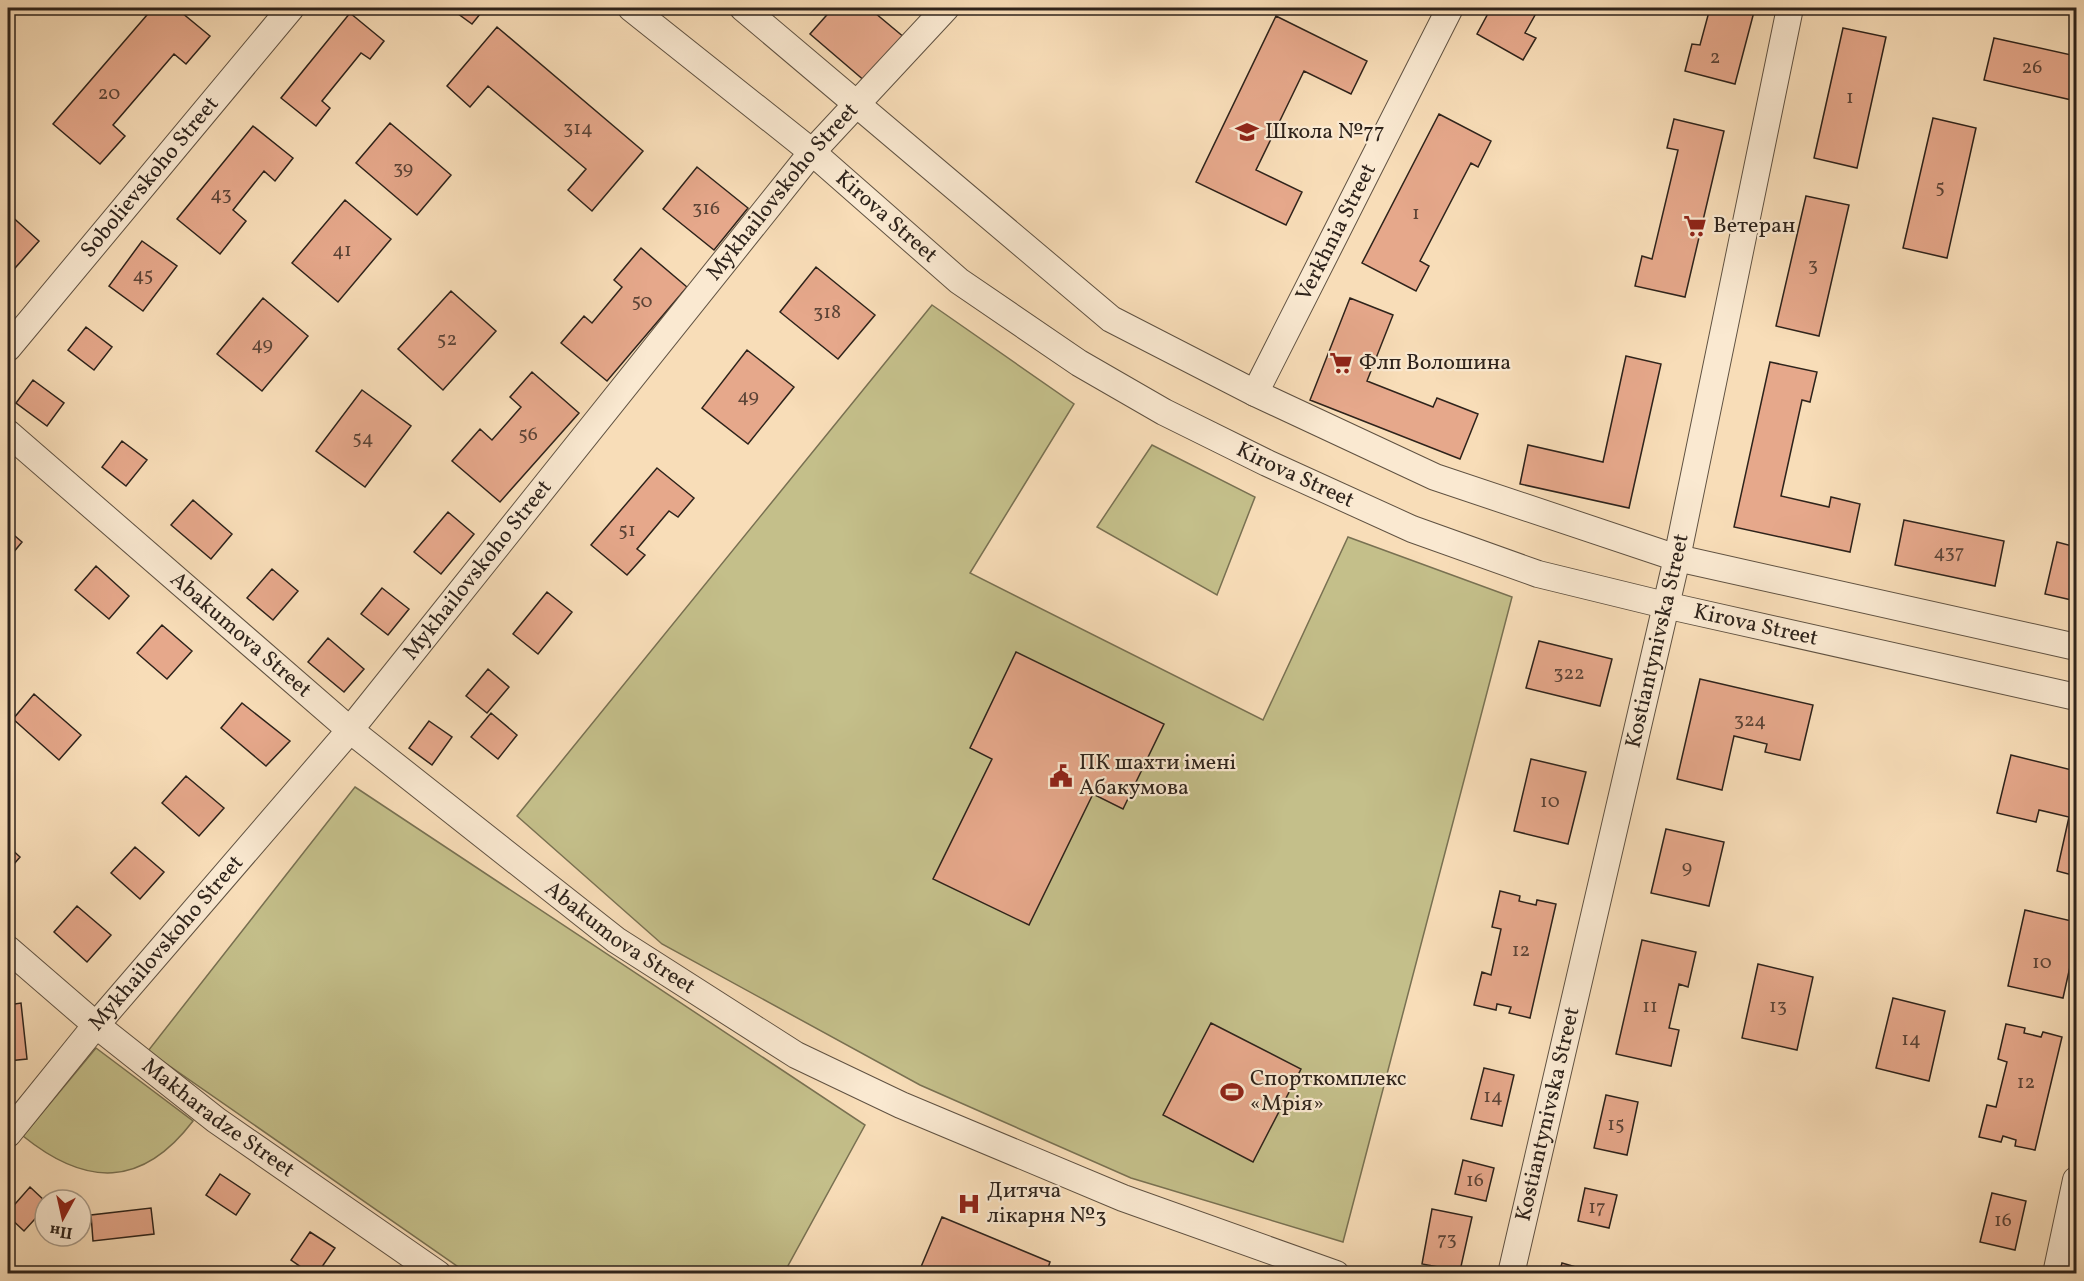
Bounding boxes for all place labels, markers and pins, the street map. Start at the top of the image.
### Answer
place label: Школа №77 [1265,117,1385,148]
school or university icon: Школа №77 [1234,119,1260,145]
place label: Ветеран [1713,211,1795,242]
supermarket icon: Ветеран [1682,213,1708,239]
place label: Флп Волошина [1359,348,1511,379]
supermarket icon: Флп Волошина [1328,350,1354,376]
place label: ПК шахти імені Абакумова [1079,748,1236,804]
public building icon: ПК шахти імені Абакумова [1048,763,1074,789]
place label: Спорткомплекс «Мрія» [1250,1064,1407,1120]
sports icon: Спорткомплекс «Мрія» [1219,1079,1245,1105]
place label: Дитяча лікарня №3 [987,1176,1106,1232]
hospital icon: Дитяча лікарня №3 [956,1191,982,1217]

